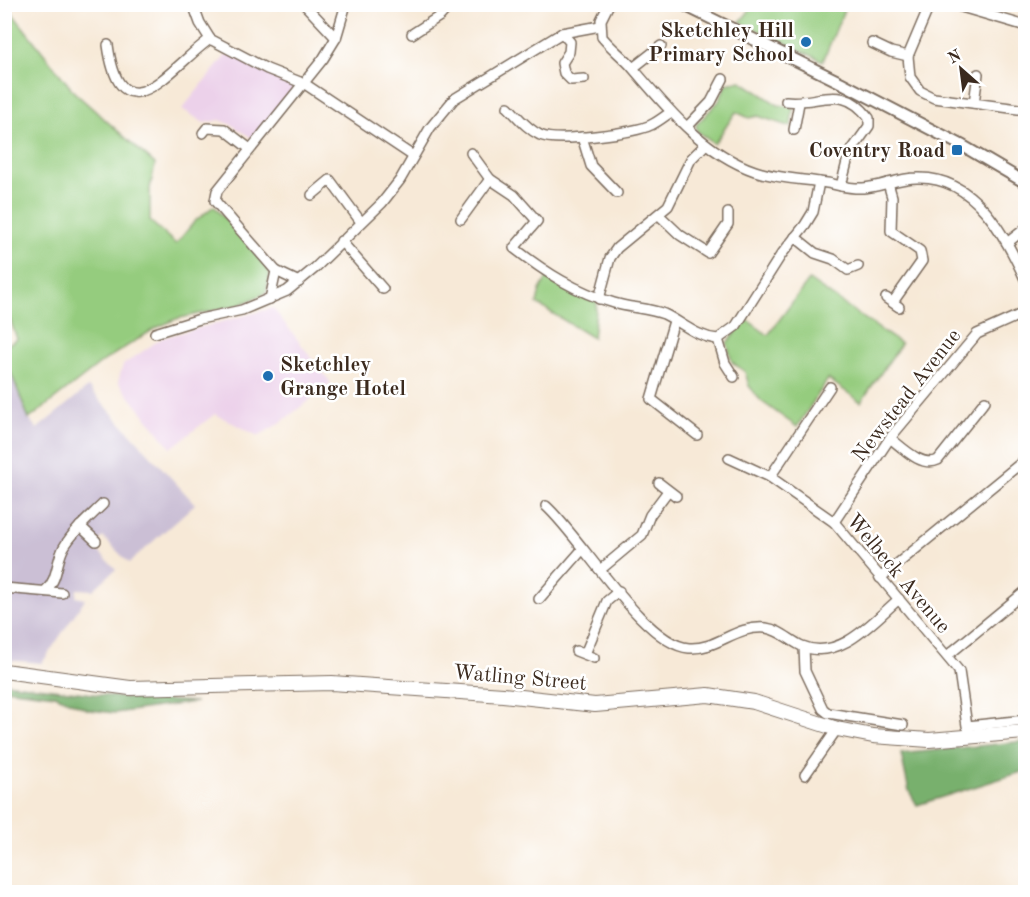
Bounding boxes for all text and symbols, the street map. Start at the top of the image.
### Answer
place label: Sketchley Hill Primary School [648,21,794,66]
marker: Sketchley Hill Primary School [799,35,813,49]
north arrow [931,39,991,99]
text: N [946,47,965,67]
place label: Coventry Road [809,141,945,162]
marker: Coventry Road [950,143,964,157]
street label: Newstead Avenue [849,326,965,466]
place label: Sketchley Grange Hotel [280,355,406,400]
marker: Sketchley Grange Hotel [261,369,275,383]
street label: Welbeck Avenue [842,510,954,638]
street label: Watling Street [452,662,588,695]

